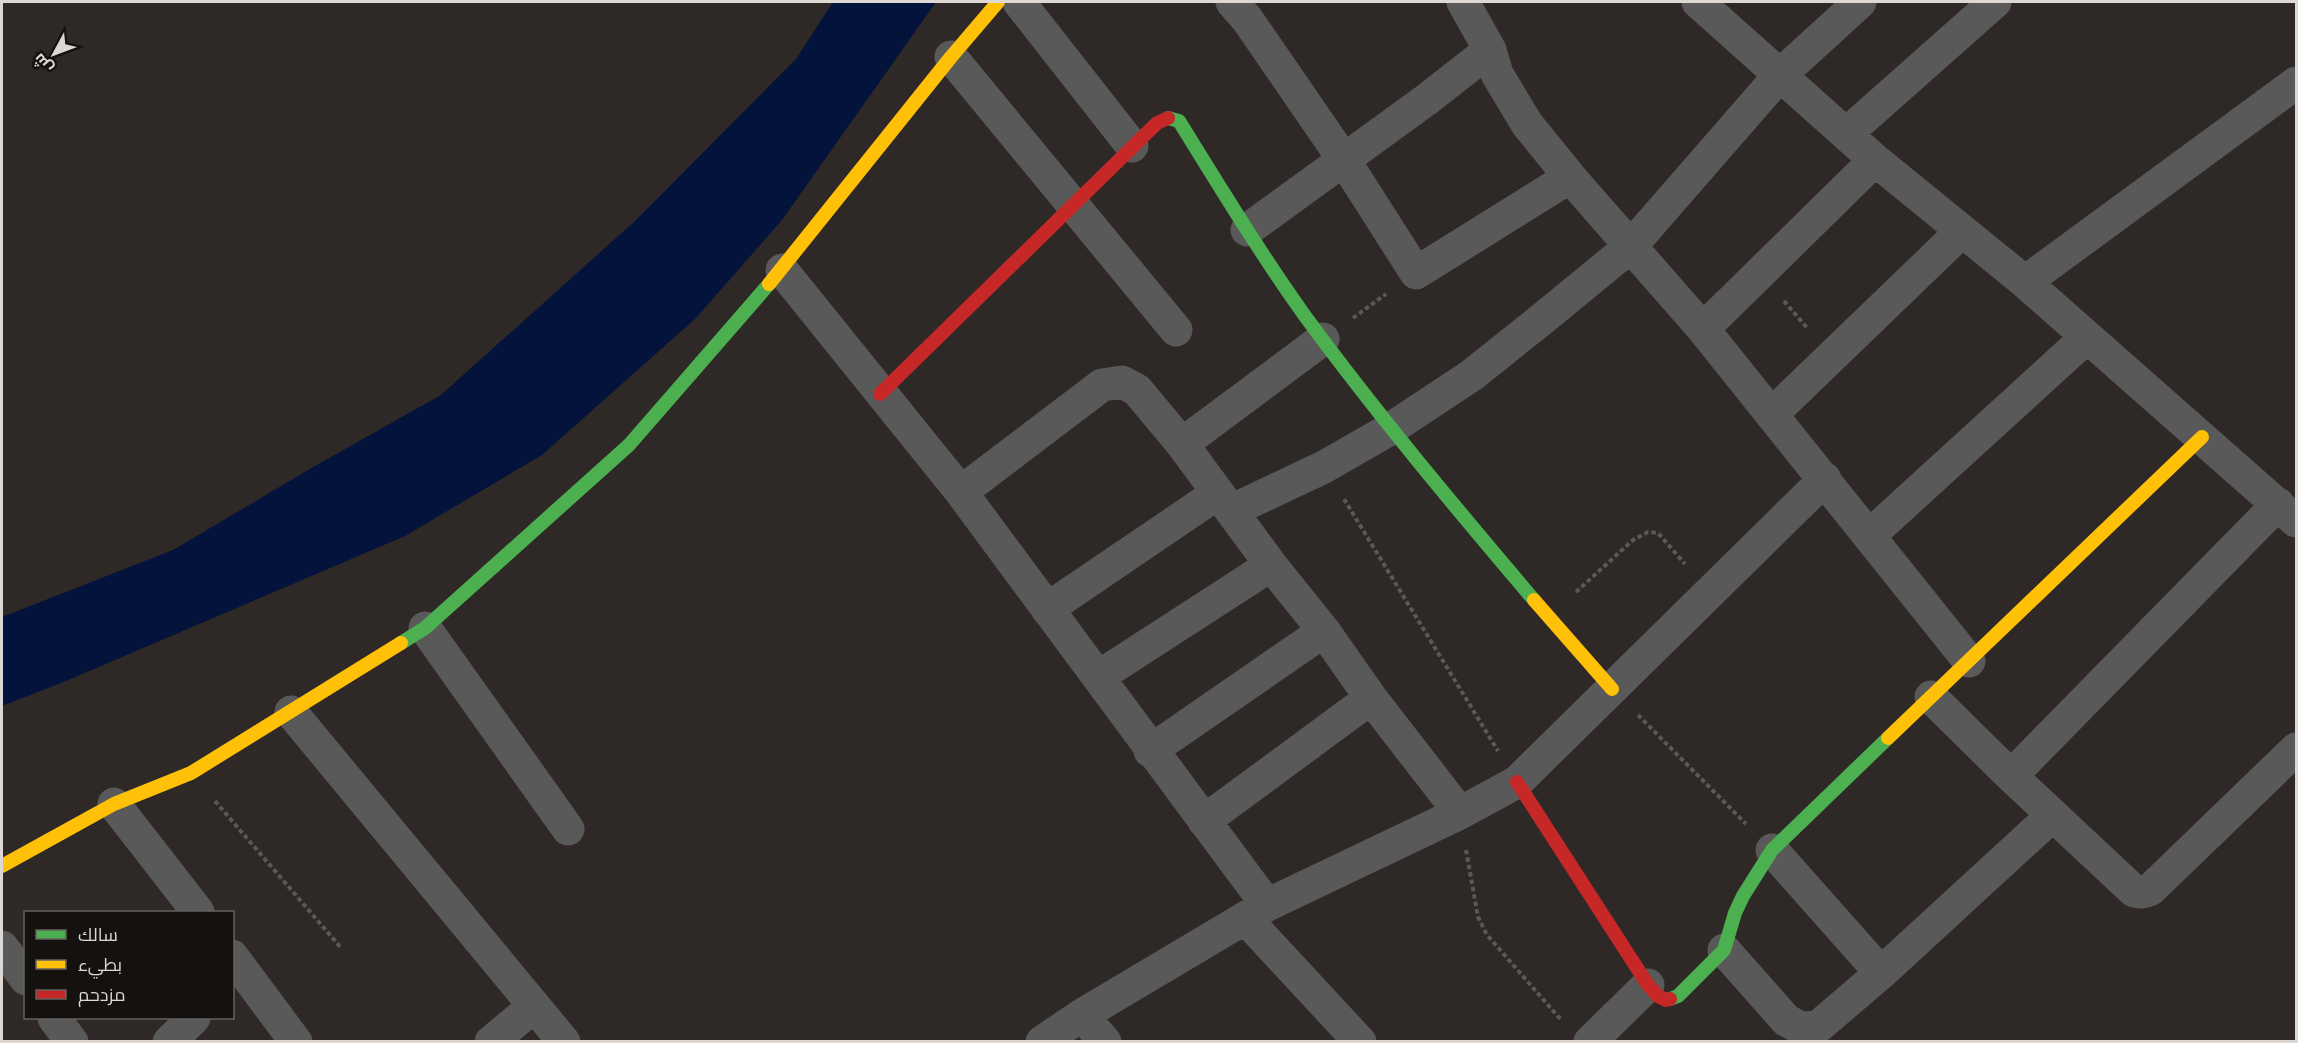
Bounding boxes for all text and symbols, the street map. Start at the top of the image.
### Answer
north arrow [24,24,84,84]
text: ش [28,50,57,78]
legend [24,911,234,1019]
text: سالك [78,924,118,945]
text: بطيء [78,954,122,979]
text: مزدحم [78,984,126,1007]

